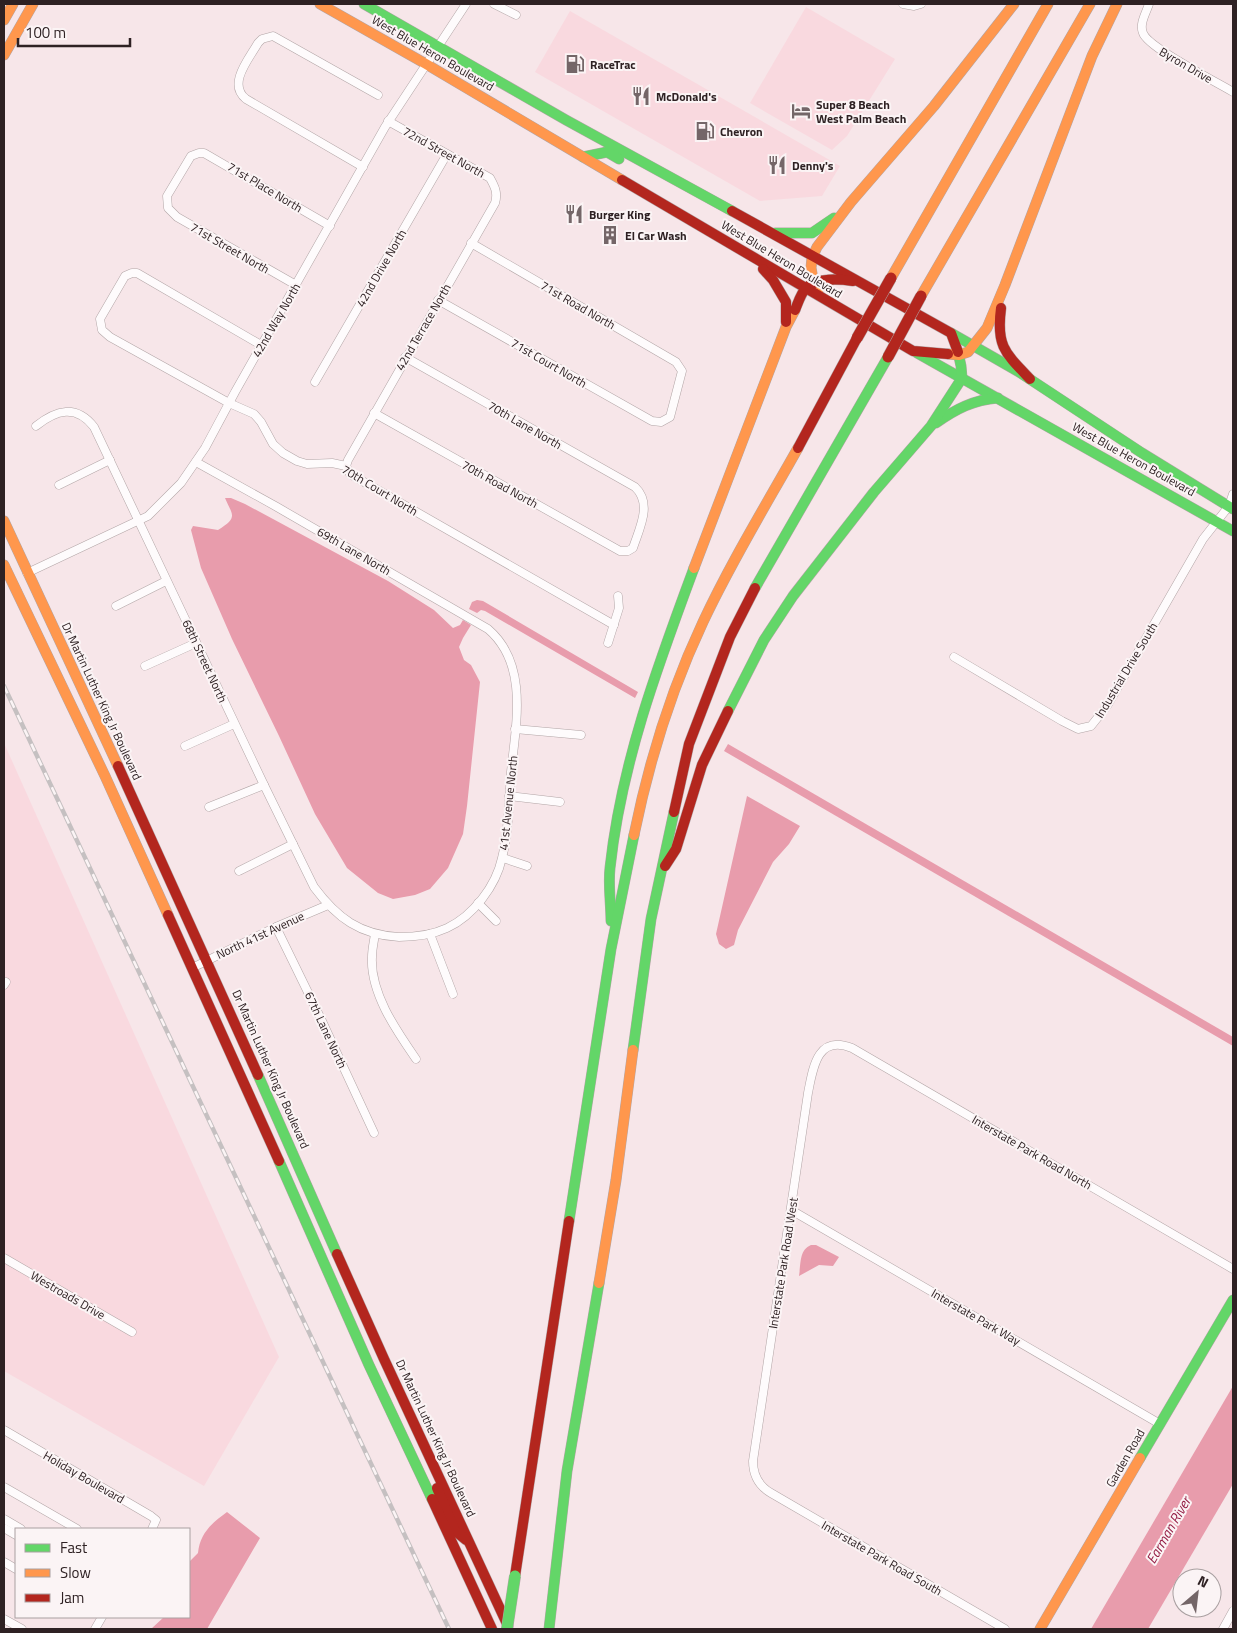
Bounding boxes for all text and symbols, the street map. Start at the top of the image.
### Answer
street label: West Blue Heron Boulevard [368,10,498,96]
scale bar [18,15,130,47]
text: 100 m [25,21,66,44]
street label: Byron Drive [1156,42,1216,88]
fuel station icon: RaceTrac [564,53,586,75]
place label: RaceTrac [590,55,636,74]
restaurant icon: McDonald's [630,85,652,107]
place label: McDonald's [656,87,717,106]
place label: Super 8 Beach West Palm Beach [816,95,906,128]
hotel icon: Super 8 Beach West Palm Beach [790,100,812,122]
fuel station icon: Chevron [694,120,716,142]
street label: 72nd Street North [399,121,489,183]
place label: Chevron [720,122,763,141]
restaurant icon: Denny's [766,154,788,176]
place label: Denny's [792,156,834,175]
street label: 71st Place North [224,157,306,217]
restaurant icon: Burger King [563,203,585,225]
place label: Burger King [589,205,651,224]
street label: West Blue Heron Boulevard [718,215,846,303]
street label: 71st Street North [187,218,273,278]
building icon: El Car Wash [599,224,621,246]
street label: 42nd Drive North [351,226,411,310]
place label: El Car Wash [625,226,687,245]
street label: 71st Road North [537,276,619,334]
street label: 42nd Way North [247,279,305,361]
street label: 42nd Terrace North [390,280,456,374]
street label: 71st Court North [507,333,591,393]
street label: 70th Lane North [484,396,566,454]
street label: West Blue Heron Boulevard [1069,417,1199,501]
street label: 70th Road North [458,455,542,513]
street label: 70th Court North [338,460,422,520]
street label: 69th Lane North [313,522,395,580]
street label: 68th Street North [177,616,233,706]
street label: Industrial Drive South [1090,618,1162,722]
street label: Dr Martin Luther King Jr Boulevard [57,619,147,783]
street label: 41st Avenue North [494,755,522,851]
street label: North 41st Avenue [213,906,307,964]
street label: Dr Martin Luther King Jr Boulevard [227,987,315,1151]
street label: 67th Lane North [300,988,352,1072]
street label: Interstate Park Road North [968,1110,1096,1194]
street label: Interstate Park Road West [763,1195,803,1330]
street label: Westroads Drive [27,1266,109,1324]
street label: Interstate Park Way [928,1284,1024,1350]
street label: Dr Martin Luther King Jr Boulevard [391,1356,481,1520]
street label: Garden Road [1101,1425,1149,1491]
street label: Holiday Boulevard [40,1446,128,1508]
water label: Earman River [1140,1491,1196,1567]
street label: Interstate Park Road South [818,1516,946,1600]
legend [15,1528,190,1618]
text: Fast [60,1536,88,1559]
text: Slow [60,1561,91,1584]
north arrow [1172,1568,1222,1618]
text: N [1194,1570,1213,1593]
text: Jam [60,1586,84,1609]

